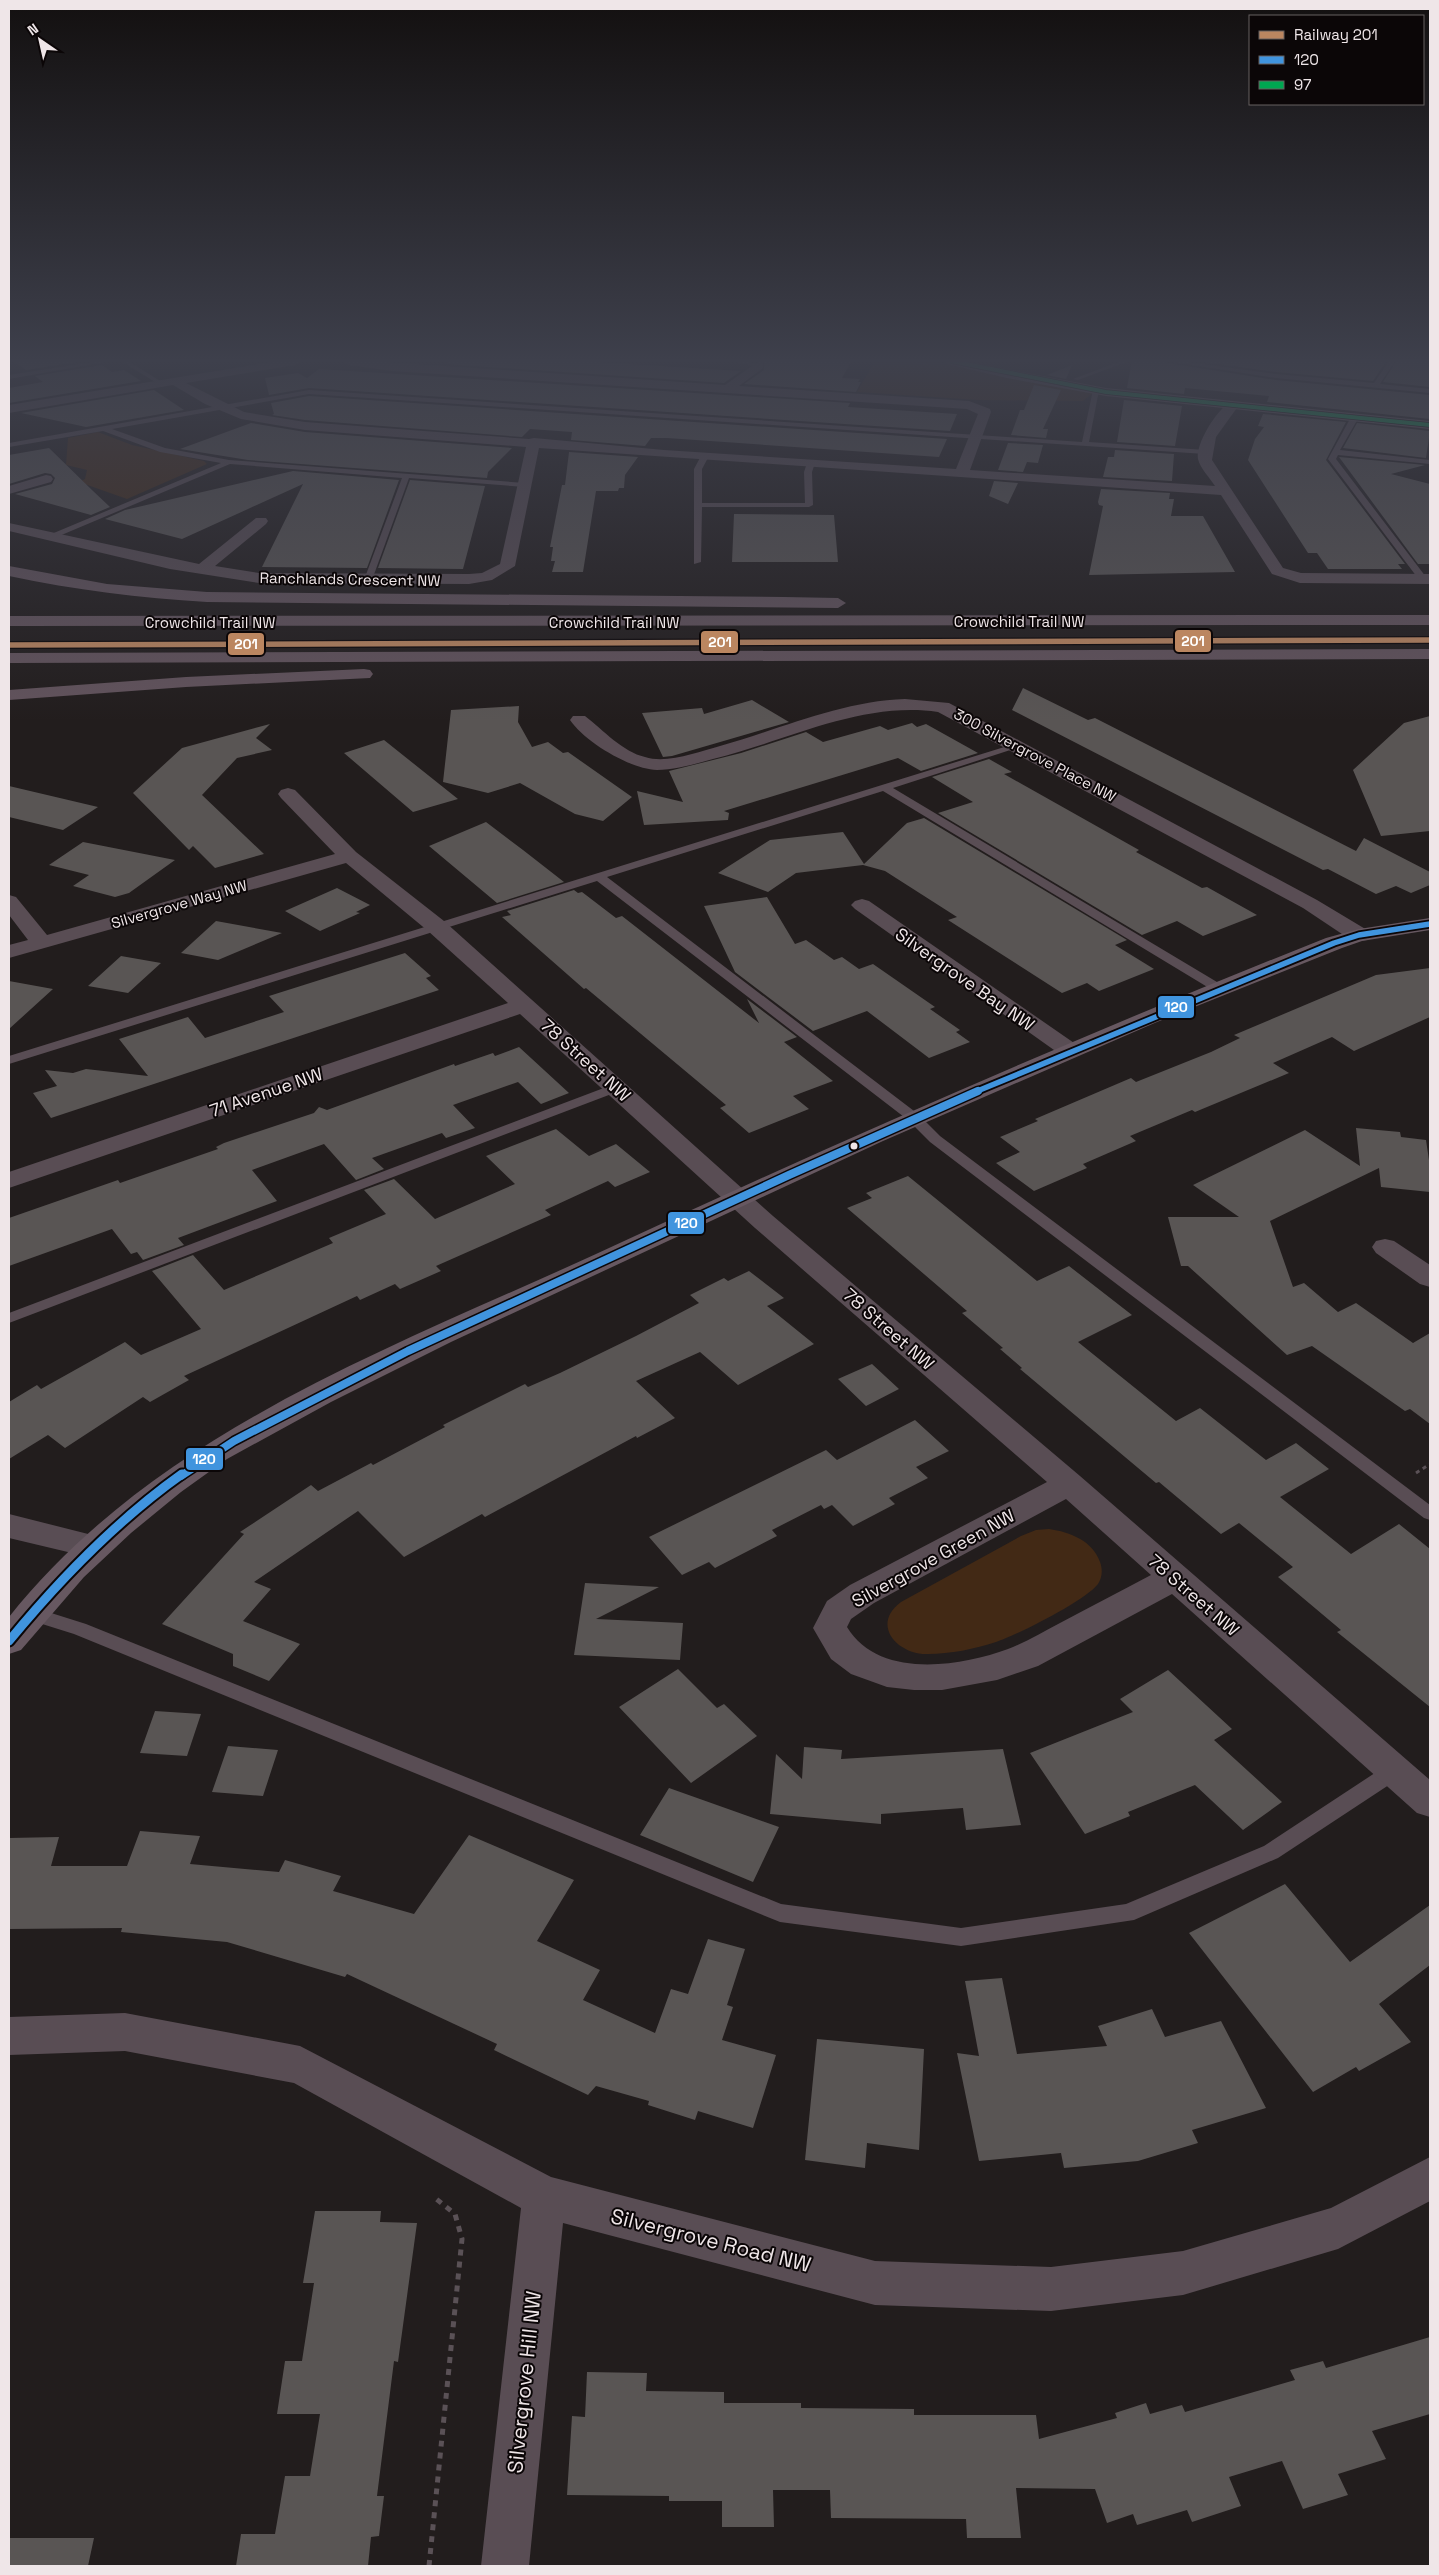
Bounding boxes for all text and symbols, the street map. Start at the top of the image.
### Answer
north arrow [15,15,65,65]
legend [1249,15,1424,105]
text: N [24,19,42,39]
text: Railway 201 [1294,25,1378,44]
text: 120 [1294,50,1319,69]
text: 97 [1294,75,1311,94]
street label: Ranchlands Crescent NW [259,568,441,590]
street label: Crowchild Trail NW [954,612,1084,631]
street label: Crowchild Trail NW [145,613,275,632]
street label: Crowchild Trail NW [549,613,679,632]
line badge: 201 [1174,629,1212,653]
line badge: 201 [700,630,739,654]
line badge: 201 [227,632,265,656]
text: 201 [1181,632,1205,650]
text: 201 [708,633,732,651]
text: 201 [234,635,258,653]
street label: 300 Silvergrove Place NW [951,704,1119,806]
street label: Silvergrove Way NW [109,876,249,932]
street label: Silvergrove Bay NW [891,922,1039,1036]
line badge: 120 [1157,995,1195,1019]
text: 120 [1164,998,1188,1016]
street label: 78 Street NW [536,1014,636,1107]
street label: 71 Avenue NW [207,1062,326,1122]
unlabelled marker [849,1141,859,1151]
line badge: 120 [667,1211,705,1235]
text: 120 [674,1214,698,1232]
street label: 78 Street NW [839,1283,939,1375]
line badge: 120 [185,1447,224,1471]
text: 120 [192,1450,216,1468]
street label: Silvergrove Green NW [848,1504,1019,1612]
street label: 78 Street NW [1144,1549,1244,1641]
street label: Silvergrove Road NW [608,2202,814,2278]
street label: Silvergrove Hill NW [501,2289,547,2475]

